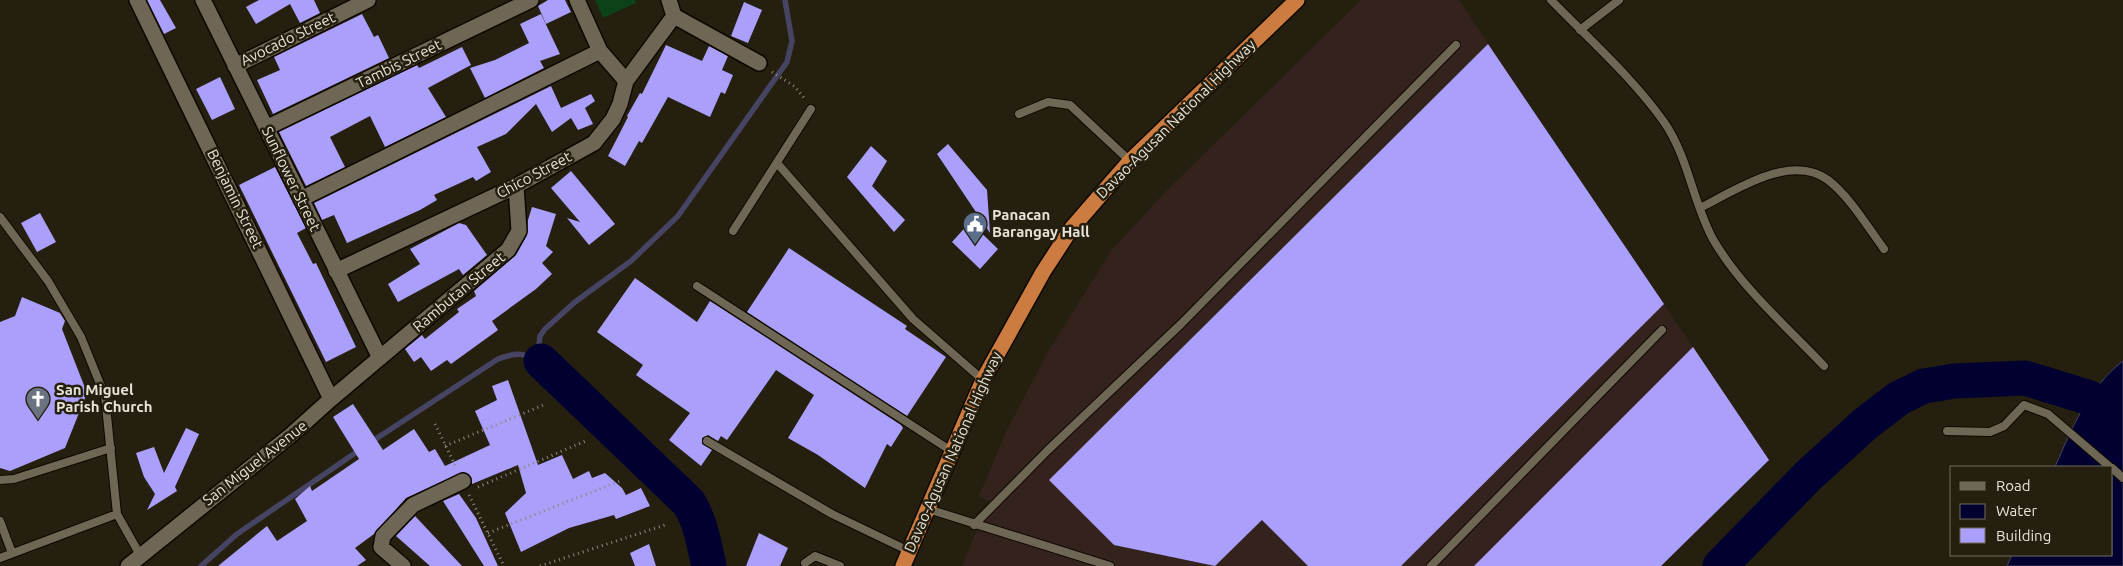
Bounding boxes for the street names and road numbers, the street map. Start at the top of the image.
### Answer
street label: Avocado Street [238,8,338,69]
street label: Tambis Street [353,36,444,91]
street label: Davao-Agusan National Highway [1093,36,1259,202]
street label: Sunflower Street [259,124,324,234]
street label: Benjamin Street [204,146,267,251]
street label: Chico Street [493,148,574,201]
street label: Rambutan Street [409,248,508,335]
street label: Davao-Agusan National Highway [900,349,1005,555]
street label: San Miguel Avenue [199,417,310,509]

